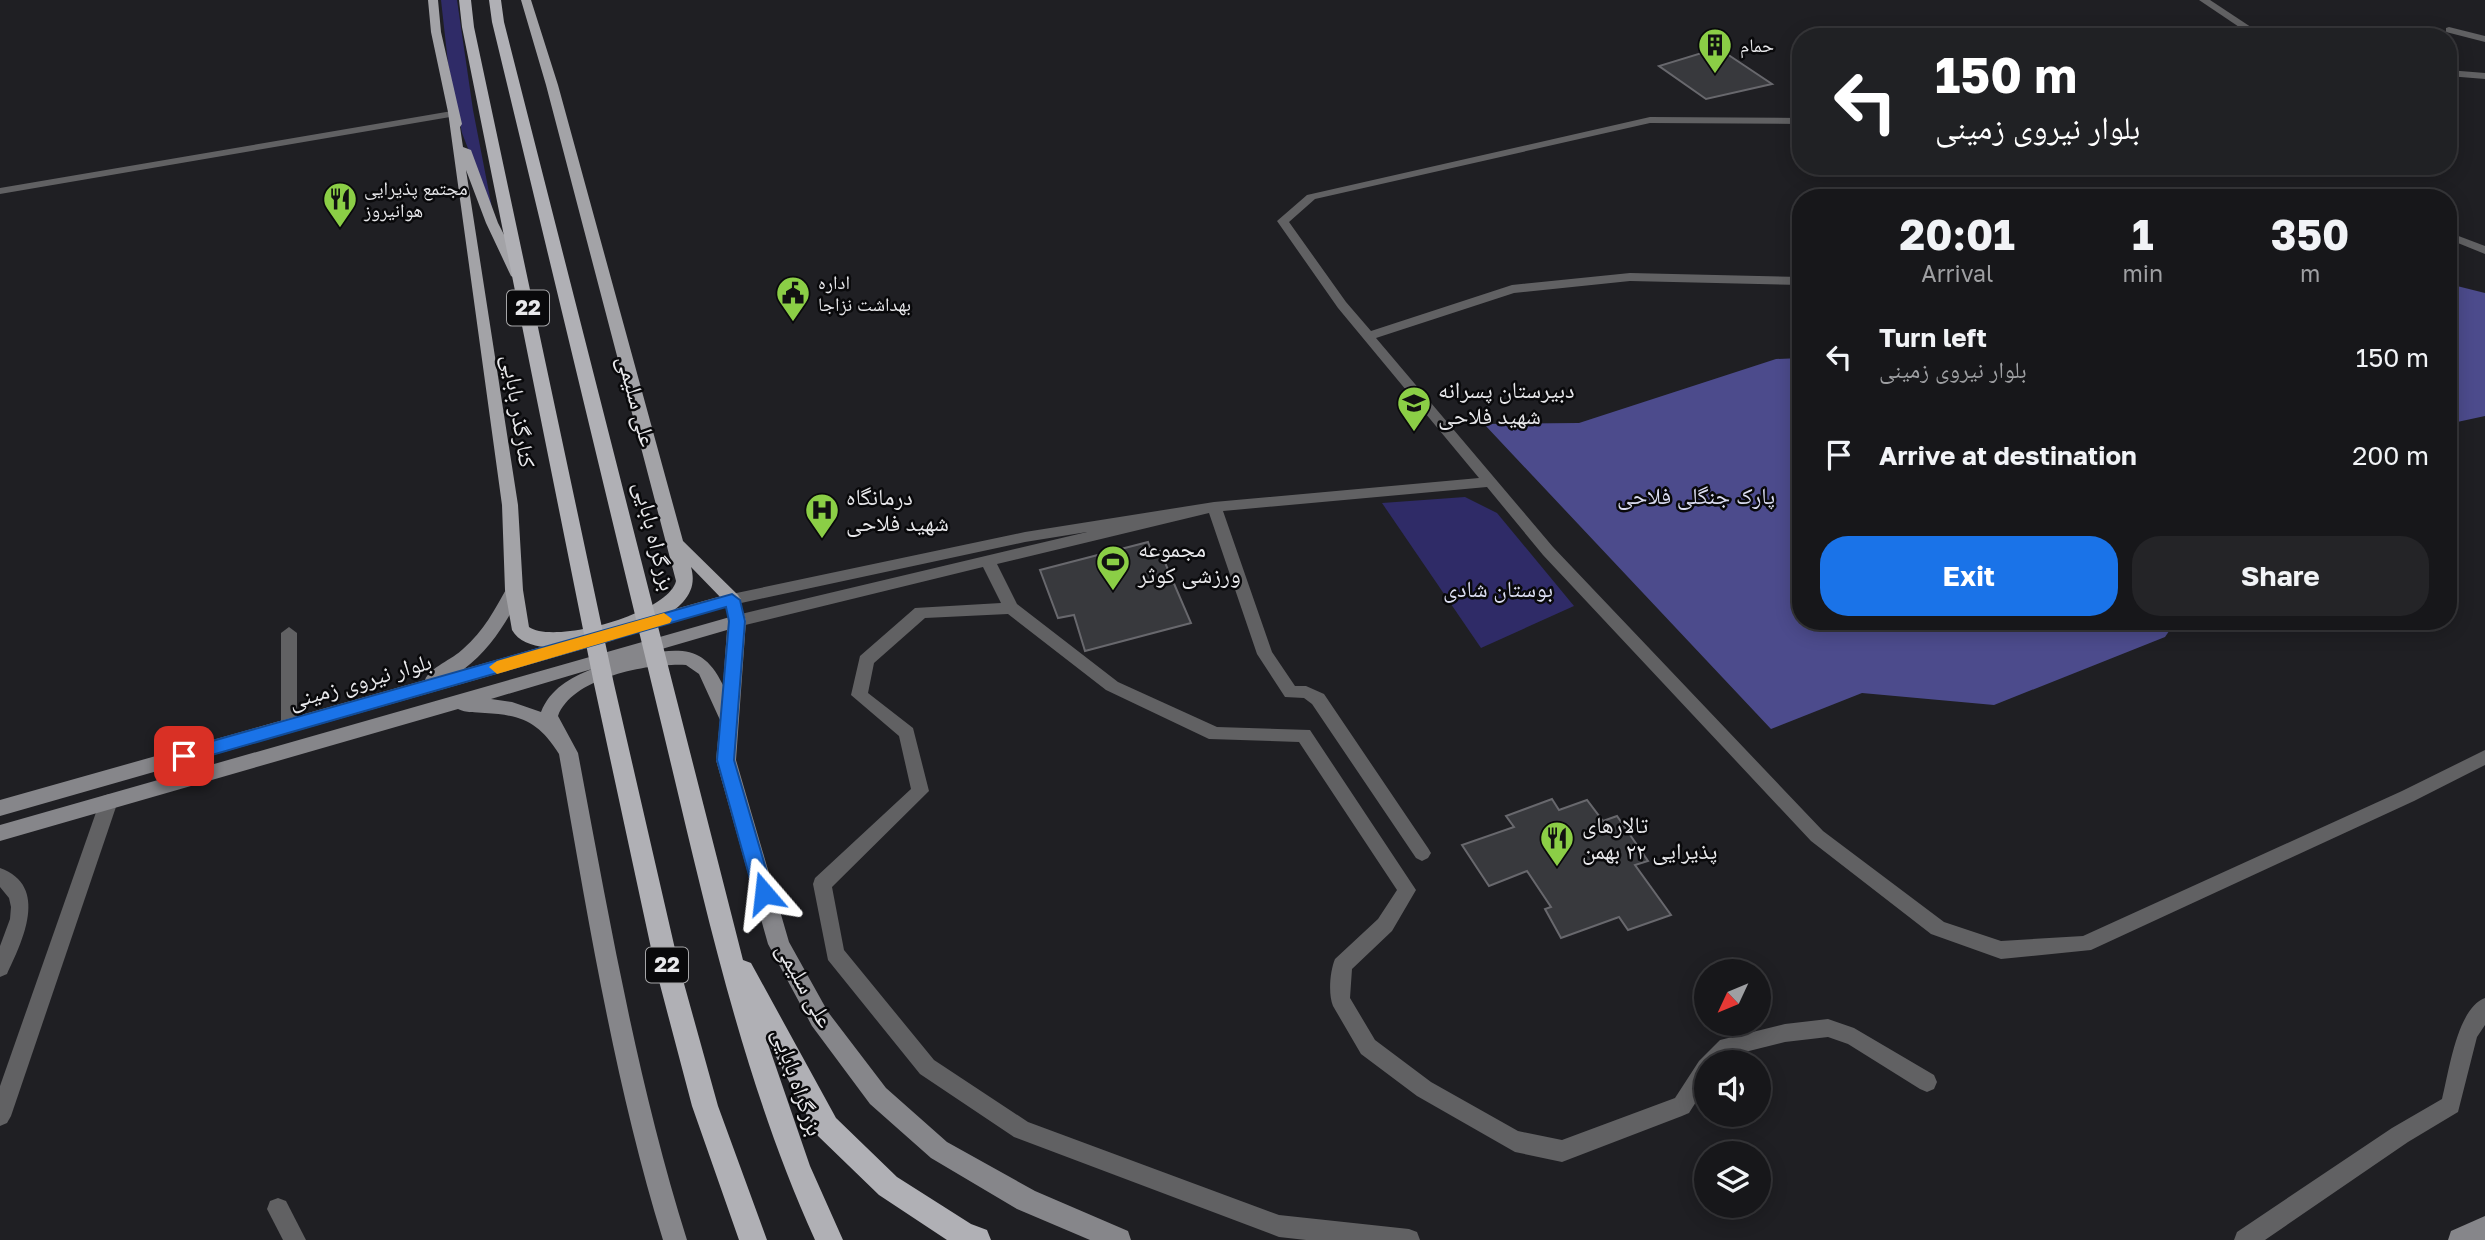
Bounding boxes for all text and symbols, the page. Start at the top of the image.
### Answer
building icon: حمام [1696,26,1734,75]
place label: حمام [1740,33,1774,59]
text: 150 m [1935,45,2077,104]
icon: left [1820,56,1911,147]
text: بلوار نیروی زمینی [1935,108,2140,146]
place label: مجتمع پذیرایی هوانیروز [363,176,468,222]
restaurant icon: مجتمع پذیرایی هوانیروز [321,180,359,229]
text: 20:01 [1900,209,2015,259]
text: 1 [2132,209,2154,259]
text: 350 [2271,209,2349,259]
text: Arrival [1921,259,1993,287]
text: min [2123,259,2163,287]
text: m [2300,259,2320,287]
place label: اداره بهداشت نزاجا [818,270,911,316]
public building icon: اداره بهداشت نزاجا [774,274,812,323]
road number: 22 [507,290,549,326]
text: Turn left [1879,322,1987,353]
icon: left [1820,338,1858,376]
text: 150 m [2356,342,2429,373]
street label: کنارگذر بابایی [496,352,543,470]
street label: علی سلیمی [611,352,664,450]
text: بلوار نیروی زمینی [1879,355,2027,383]
place label: دبیرستان پسرانه شهید فلاحی [1438,375,1575,430]
school or university icon: دبیرستان پسرانه شهید فلاحی [1395,384,1433,433]
icon: arrive [1820,436,1858,474]
text: Arrive at destination [1879,440,2137,471]
text: 200 m [2352,440,2429,471]
street label: بزرگراه بابایی [628,478,683,594]
park label: پارک جنگلی فلاحی [1617,481,1775,510]
place label: درمانگاه شهید فلاحی [846,482,949,537]
hospital icon: درمانگاه شهید فلاحی [803,491,841,540]
place label: مجموعه ورزشی کوثر [1137,534,1241,589]
button: Exit [1820,536,2118,616]
button: Share [2132,536,2429,616]
sports icon: مجموعه ورزشی کوثر [1094,543,1132,592]
park label: بوستان شادی [1443,574,1553,603]
street label: بلوار نیروی زمینی [285,646,435,715]
pin [154,726,214,786]
icon: arrive [165,737,203,775]
place label: تالارهای پذیرایی ۲۲ بهمن [1582,810,1717,865]
restaurant icon: تالارهای پذیرایی ۲۲ بهمن [1538,819,1576,868]
position arrow [727,856,801,930]
street label: علی سلیمی [770,937,841,1033]
road number: 22 [646,948,688,982]
north arrow [1694,959,1771,1036]
map controls [1694,959,1771,1218]
street label: بزرگراه بابایی [767,1024,830,1139]
button: sound [1694,1050,1771,1127]
button: layers [1694,1141,1771,1218]

